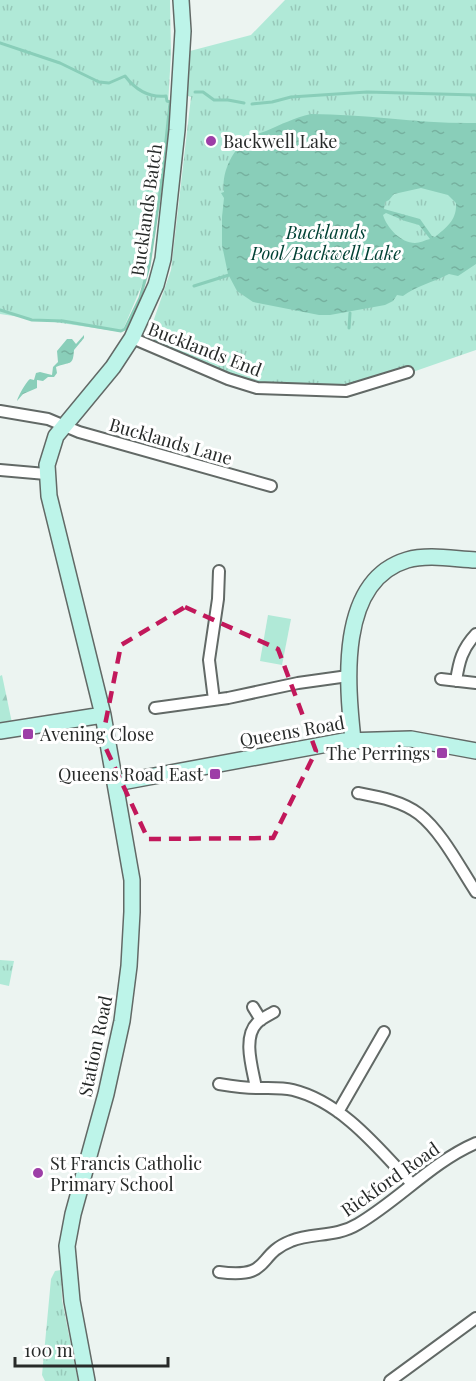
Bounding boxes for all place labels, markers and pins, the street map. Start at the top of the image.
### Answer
place label: Backwell Lake [223,129,337,153]
marker: Backwell Lake [204,134,218,148]
place label: Avening Close [39,722,154,746]
marker: Avening Close [21,727,35,741]
place label: The Perrings [326,741,430,765]
marker: The Perrings [435,746,449,760]
place label: Queens Road East [58,762,204,786]
marker: Queens Road East [208,767,222,781]
place label: St Francis Catholic Primary School [50,1151,202,1196]
marker: St Francis Catholic Primary School [31,1166,45,1180]

